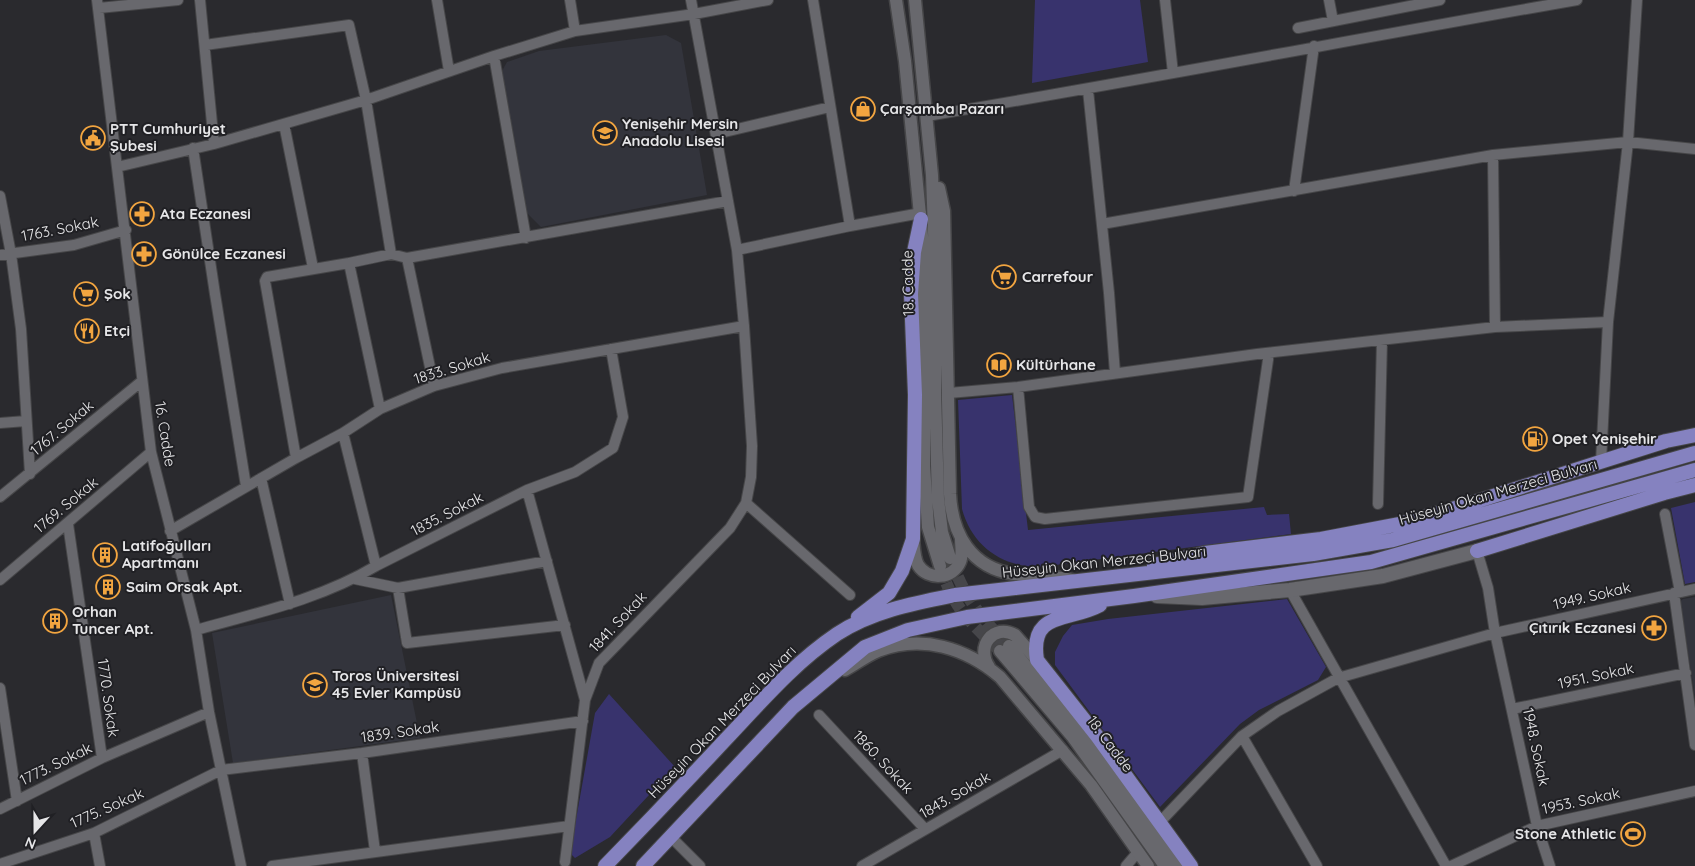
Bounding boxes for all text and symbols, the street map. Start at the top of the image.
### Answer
shop icon: Çarşamba Pazarı [850,96,876,122]
place label: Çarşamba Pazarı [880,99,1004,118]
place label: Yenişehir Mersin Anadolu Lisesi [622,114,738,150]
place label: PTT Cumhuriyet Şubesi [110,119,226,155]
school or university icon: Yenişehir Mersin Anadolu Lisesi [592,120,618,146]
public building icon: PTT Cumhuriyet Şubesi [80,125,106,151]
pharmacy icon: Ata Eczanesi [129,201,155,227]
place label: Ata Eczanesi [160,204,251,223]
street label: 1763. Sokak [20,212,100,245]
pharmacy icon: Gönülce Eczanesi [131,241,157,267]
place label: Gönülce Eczanesi [162,244,286,263]
street label: 18. Cadde [897,250,918,316]
supermarket icon: Carrefour [991,264,1017,290]
place label: Carrefour [1022,267,1094,286]
supermarket icon: Şok [73,281,99,307]
place label: Şok [104,284,131,303]
restaurant icon: Etçi [74,318,100,344]
place label: Etçi [104,321,130,340]
street label: 1833. Sokak [411,347,492,388]
library icon: Kültürhane [986,352,1012,378]
place label: Kültürhane [1016,355,1096,374]
street label: 1767. Sokak [26,396,97,460]
street label: 16. Cadde [151,400,180,468]
fuel station icon: Opet Yenişehir [1522,426,1548,452]
place label: Opet Yenişehir [1552,429,1657,448]
street label: Hüseyin Okan Merzeci Bulvarı [1397,454,1599,529]
street label: 1769. Sokak [30,472,102,537]
street label: 1835. Sokak [407,487,486,540]
place label: Latifoğulları Apartmanı [122,536,211,572]
street label: Hüseyin Okan Merzeci Bulvarı [1001,541,1207,582]
building icon: Latifoğulları Apartmanı [92,542,118,568]
building icon: Saim Orsak Apt. [95,574,121,600]
place label: Saim Orsak Apt. [126,577,242,596]
street label: 1949. Sokak [1551,577,1632,614]
street label: 1841. Sokak [585,587,651,656]
place label: Orhan Tuncer Apt. [72,602,154,638]
building icon: Orhan Tuncer Apt. [42,608,68,634]
pharmacy icon: Çıtırık Eczanesi [1641,615,1667,641]
place label: Çıtırık Eczanesi [1529,618,1636,637]
street label: Hüseyin Okan Merzeci Bulvarı [644,641,800,802]
street label: 1770. Sokak [94,657,123,738]
street label: 1951. Sokak [1556,658,1636,693]
place label: Toros Üniversitesi 45 Evler Kampüsü [332,666,461,702]
school or university icon: Toros Üniversitesi 45 Evler Kampüsü [302,672,328,698]
street label: 1948. Sokak [1519,706,1554,788]
street label: 18. Cadde [1083,712,1138,776]
street label: 1839. Sokak [360,717,440,746]
street label: 1860. Sokak [849,726,918,797]
street label: 1773. Sokak [16,738,95,789]
street label: 1843. Sokak [916,767,994,822]
street label: 1775. Sokak [67,783,146,832]
street label: 1953. Sokak [1540,783,1622,818]
north arrow [10,806,60,856]
sports icon: Stone Athletic [1620,821,1646,847]
place label: Stone Athletic [1515,824,1616,843]
text: N [22,833,38,853]

